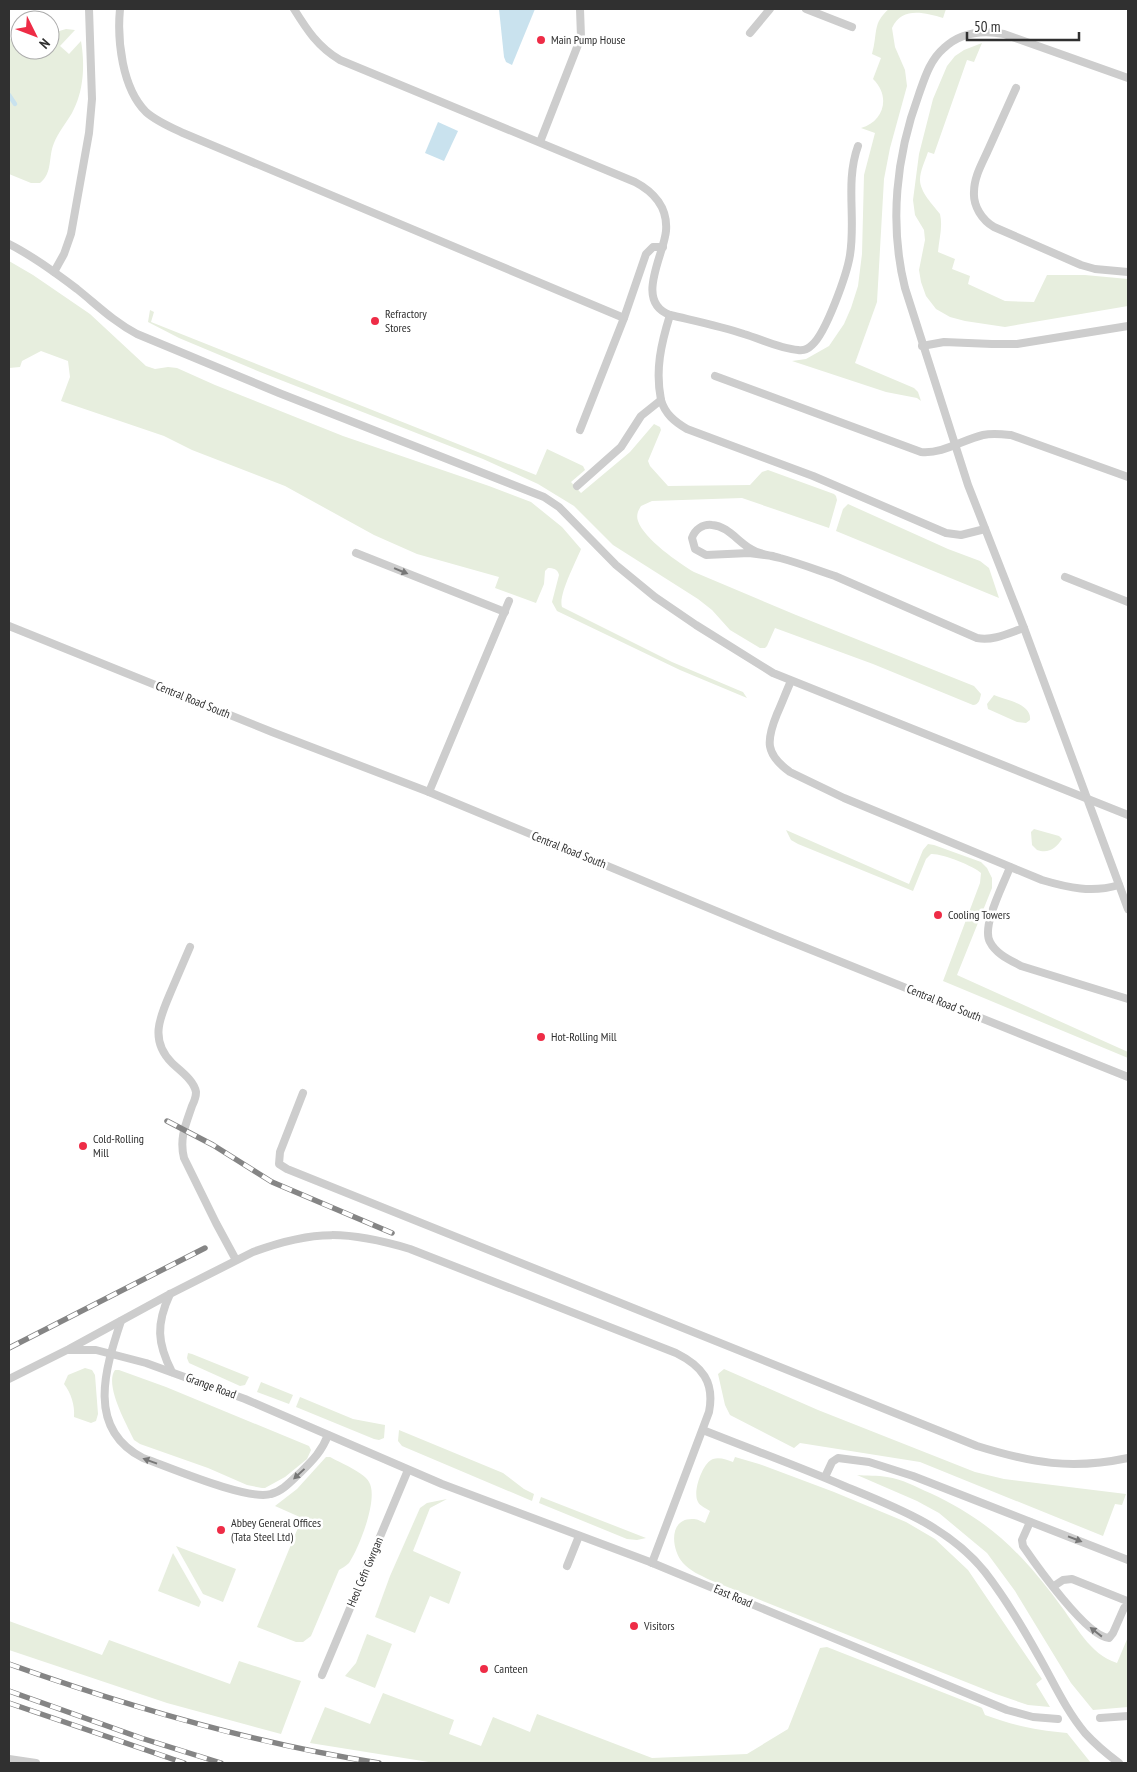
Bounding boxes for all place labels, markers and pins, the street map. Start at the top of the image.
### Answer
place label: Main Pump House [551,32,626,47]
marker: Main Pump House [535,34,547,46]
place label: Refractory Stores [385,306,427,335]
marker: Refractory Stores [369,315,381,327]
place label: Cooling Towers [948,907,1010,922]
marker: Cooling Towers [932,909,944,921]
place label: Hot-Rolling Mill [551,1029,617,1044]
marker: Hot-Rolling Mill [535,1031,547,1043]
place label: Cold-Rolling Mill [93,1131,144,1160]
marker: Cold-Rolling Mill [77,1140,89,1152]
place label: Abbey General Offices (Tata Steel Ltd) [231,1515,321,1544]
marker: Abbey General Offices (Tata Steel Ltd) [215,1524,227,1536]
place label: Visitors [643,1618,675,1633]
marker: Visitors [628,1620,640,1632]
place label: Canteen [494,1661,528,1676]
marker: Canteen [478,1663,490,1675]

